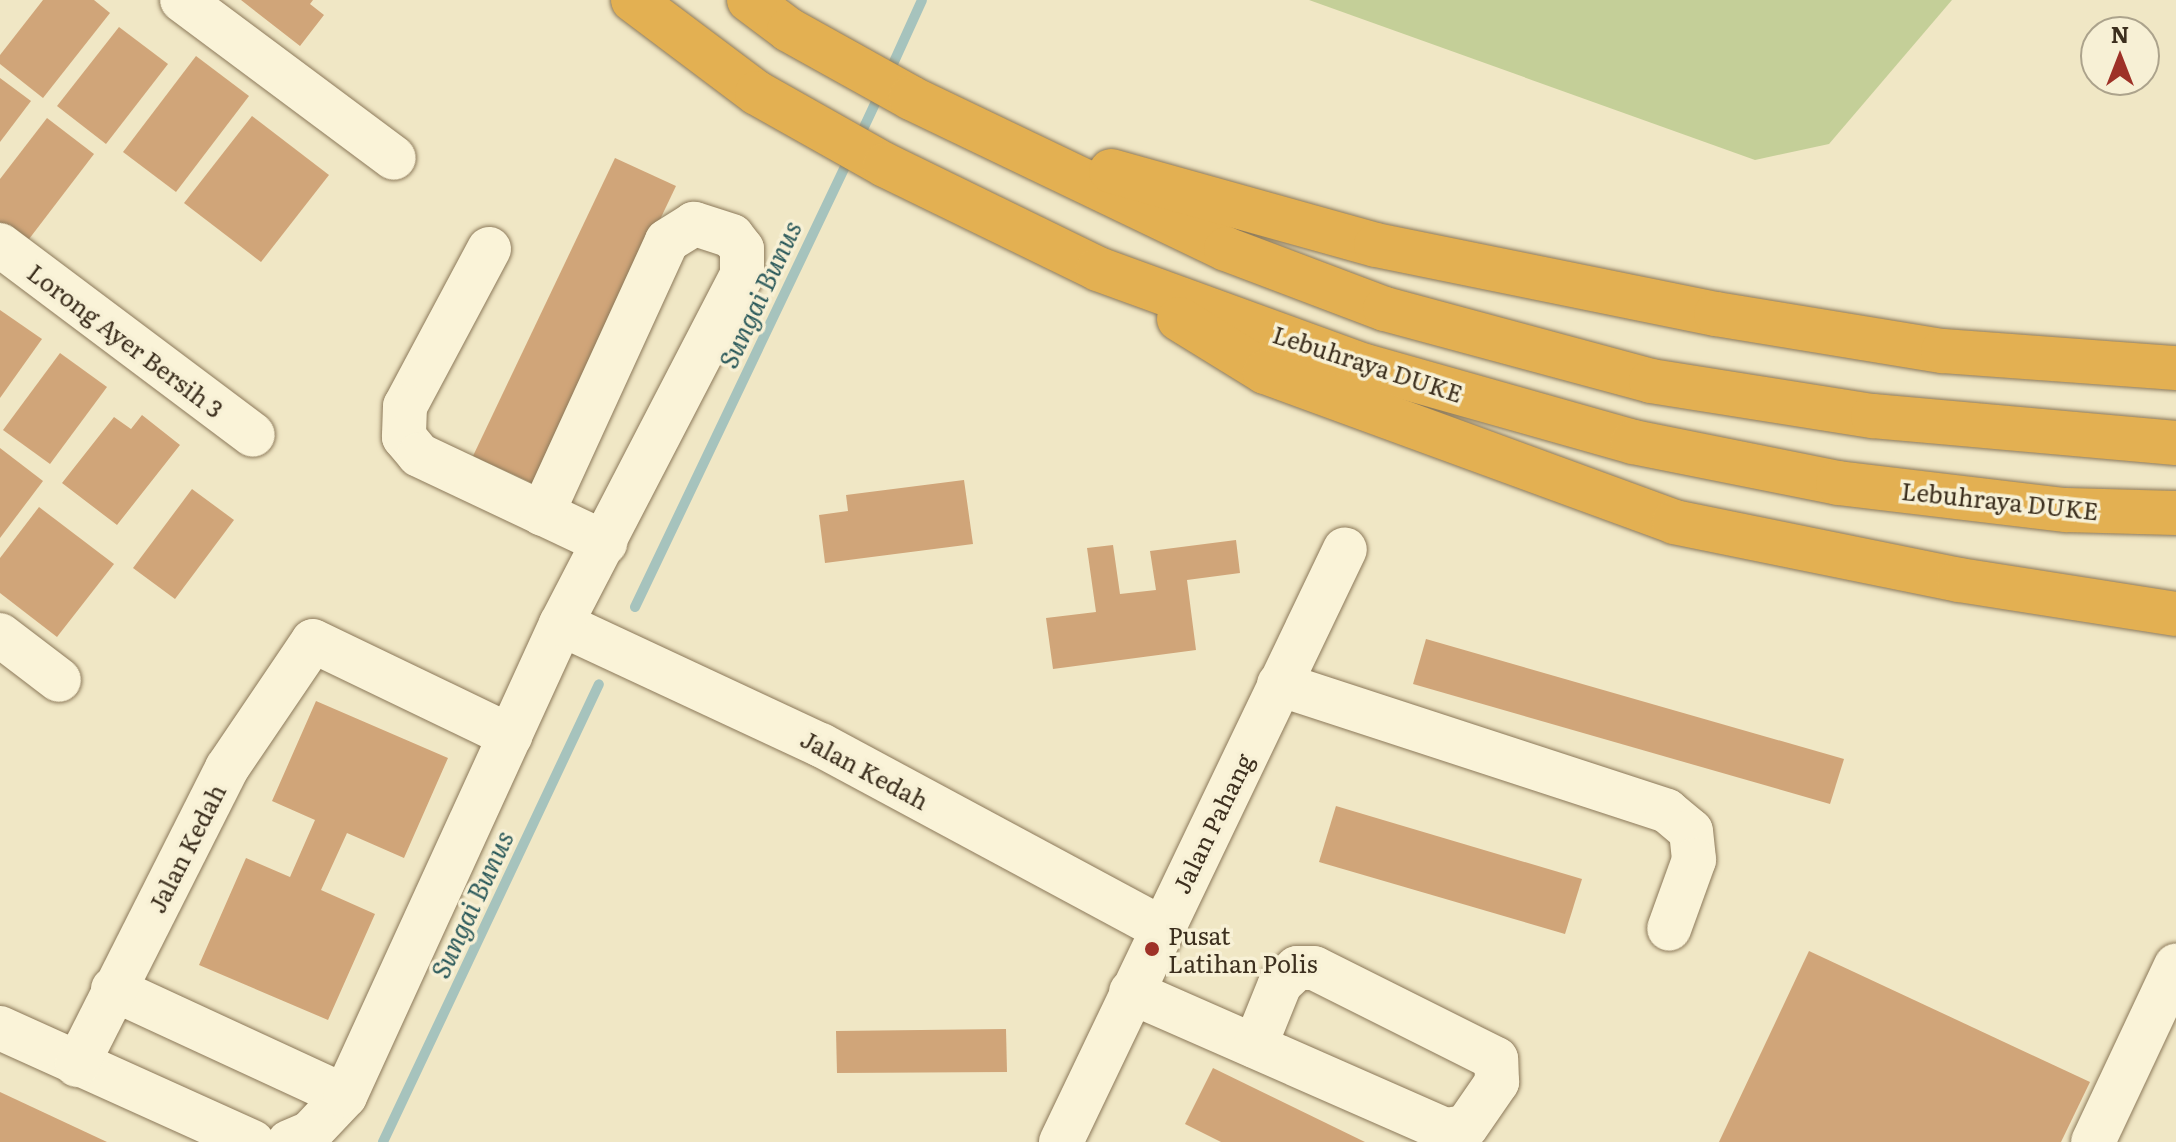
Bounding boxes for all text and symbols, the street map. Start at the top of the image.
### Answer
north arrow [2080,16,2160,96]
text: N [2111,17,2129,50]
water label: Sungai Bunus [711,215,807,373]
street label: Lorong Ayer Bersih 3 [23,257,229,423]
street label: Lebuhraya DUKE [1270,319,1466,407]
street label: Lebuhraya DUKE [1900,475,2100,525]
street label: Jalan Kedah [796,723,934,815]
street label: Jalan Pahang [1166,748,1258,898]
street label: Jalan Kedah [141,779,231,917]
water label: Sungai Bunus [423,825,519,983]
place label: Pusat Latihan Polis [1168,921,1317,977]
marker: Pusat Latihan Polis [1143,940,1161,958]

